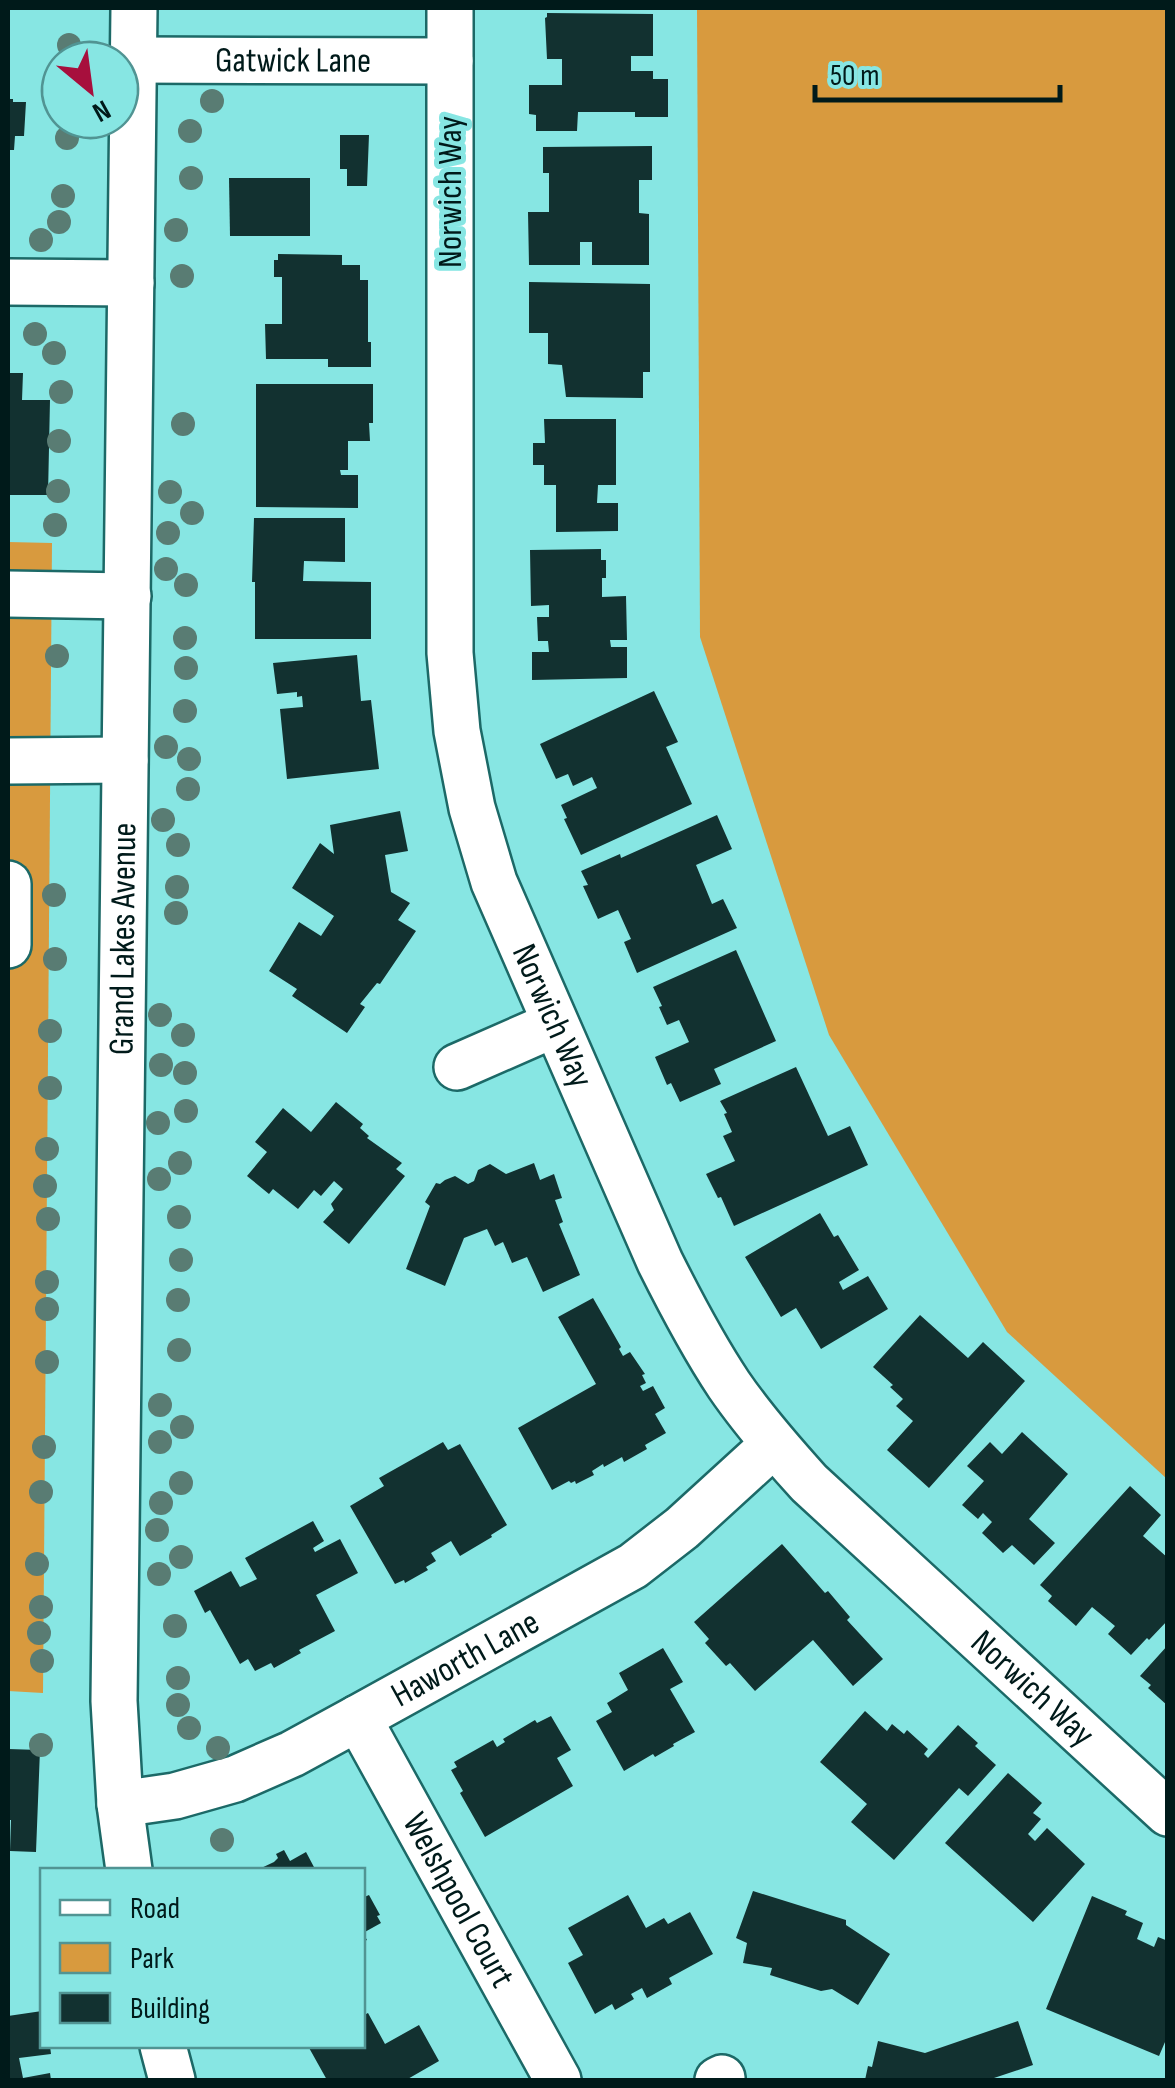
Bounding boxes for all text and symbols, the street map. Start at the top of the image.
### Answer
street label: Gatwick Lane [215,39,371,82]
north arrow [40,40,140,140]
scale bar [815,40,1060,102]
text: 50 m [830,58,879,94]
text: N [87,92,116,129]
street label: Norwich Way [429,116,472,268]
street label: Grand Lakes Avenue [100,822,146,1055]
street label: Norwich Way [502,937,603,1094]
street label: Haworth Lane [384,1601,547,1717]
street label: Norwich Way [962,1621,1103,1756]
street label: Welshpool Court [393,1805,524,1995]
legend [40,1868,365,2048]
text: Road [130,1891,180,1927]
text: Park [130,1941,174,1977]
text: Building [130,1991,210,2027]

